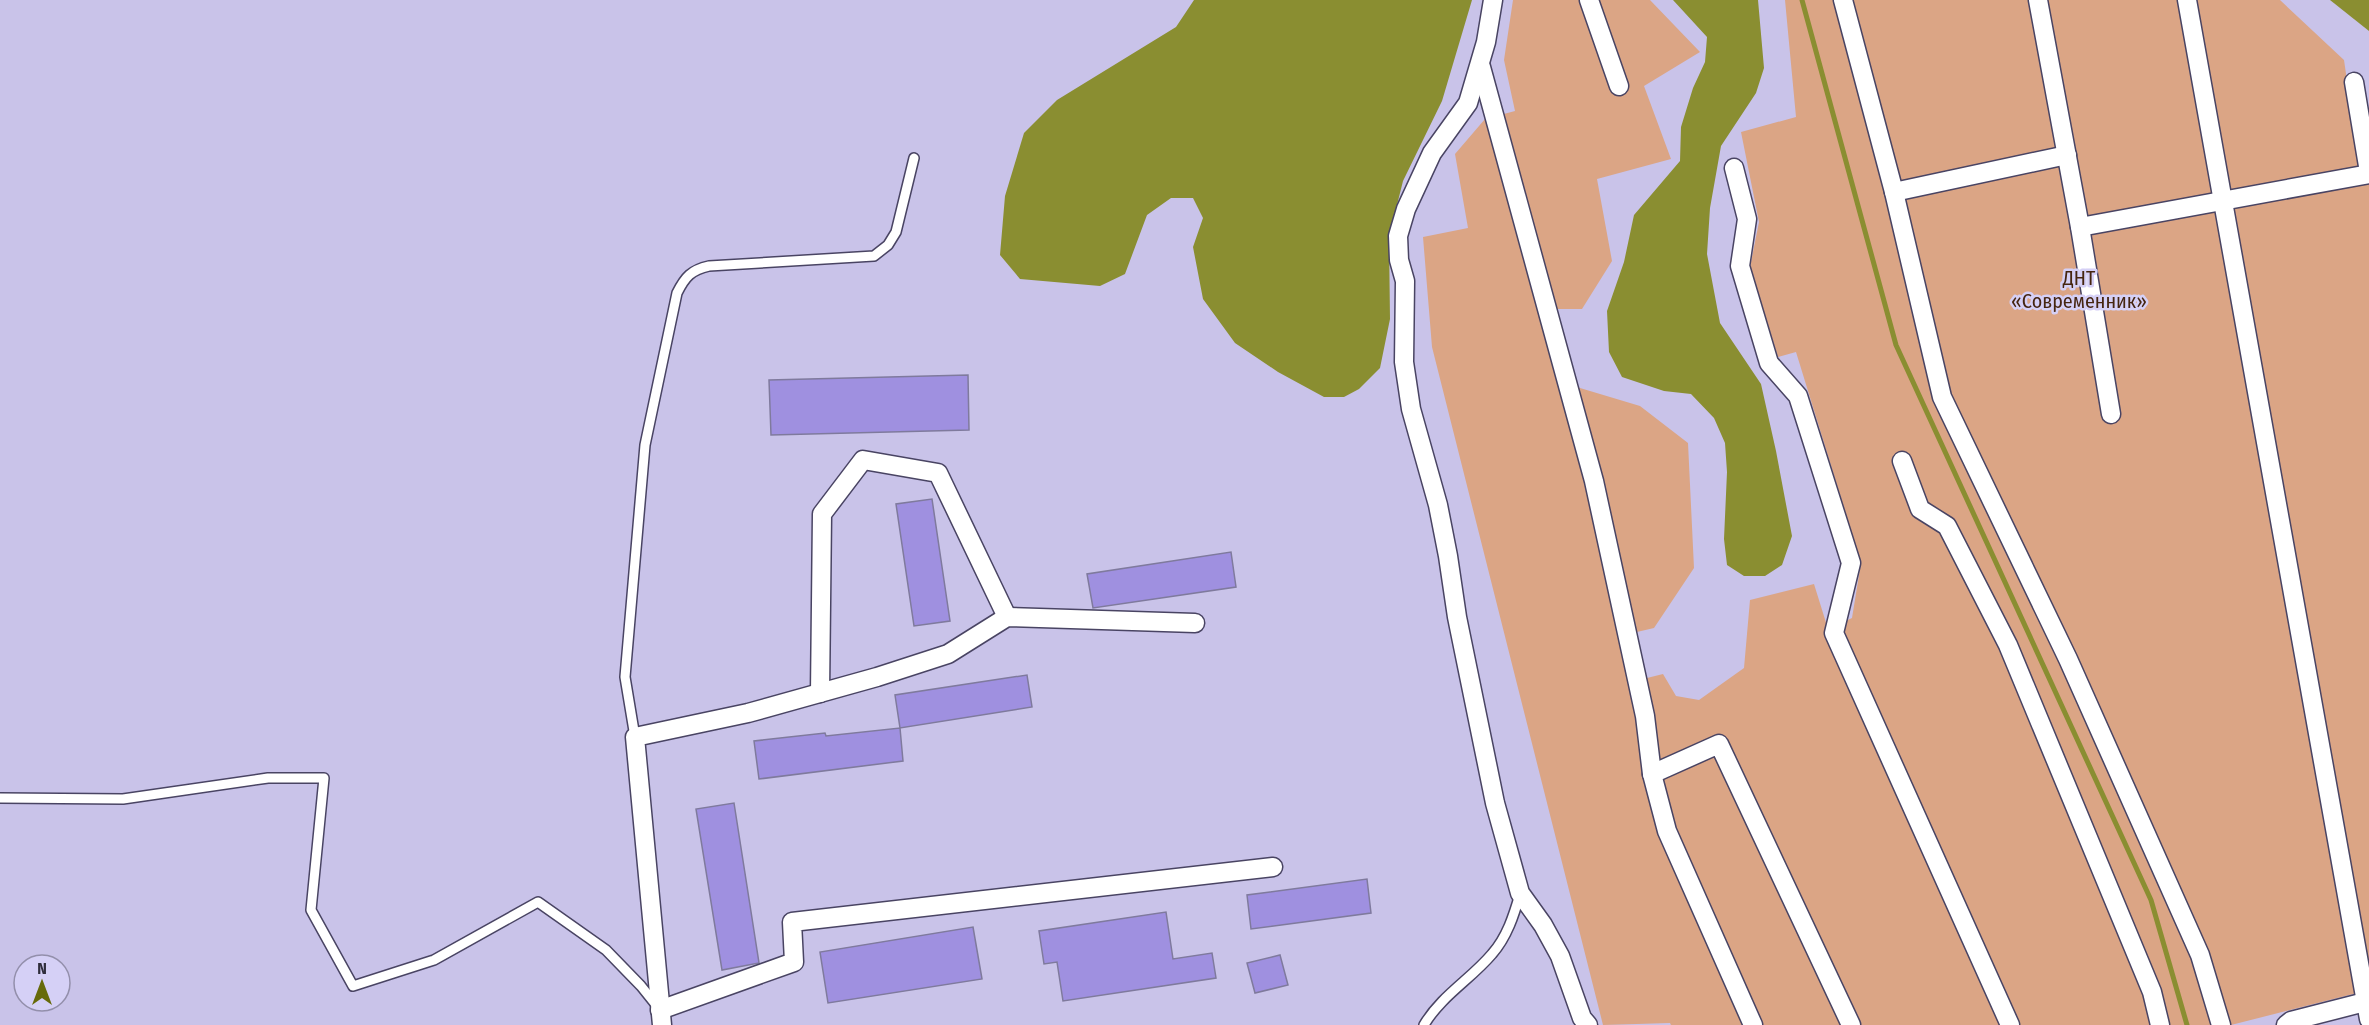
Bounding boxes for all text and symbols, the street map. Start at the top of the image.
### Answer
park label: ДНТ «Современник» [2011,266,2147,313]
north arrow [12,953,72,1013]
text: N [37,959,47,978]

